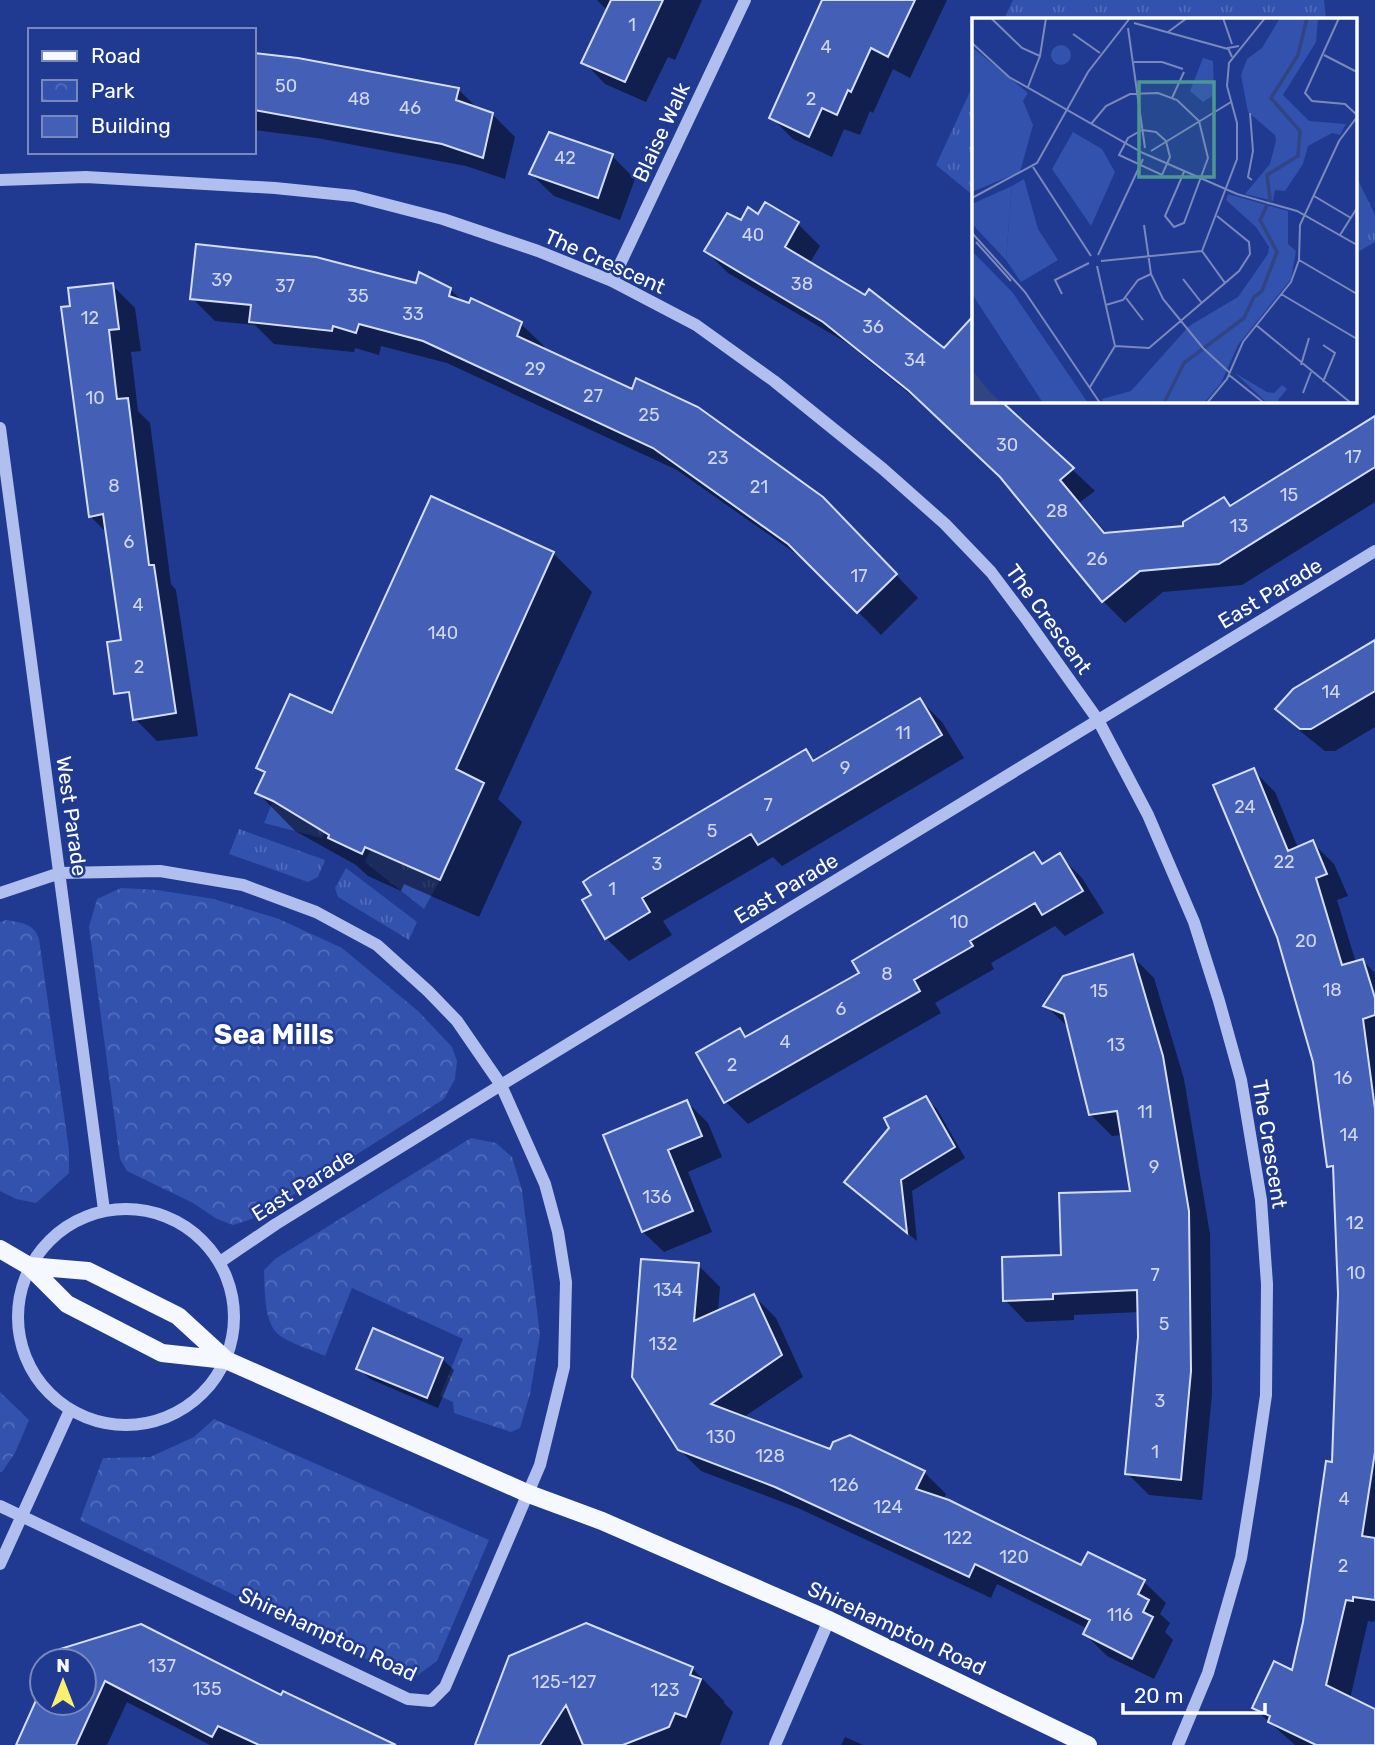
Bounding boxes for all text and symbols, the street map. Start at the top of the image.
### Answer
house number: 1 [628,14,636,36]
inset map [972,18,1358,402]
legend [28,28,256,154]
house number: 4 [820,36,832,58]
text: Road [91,43,141,68]
house number: 50 [275,75,297,97]
text: Park [91,78,135,103]
street label: Blaise Walk [627,78,695,186]
house number: 48 [348,88,370,110]
house number: 2 [806,88,816,110]
house number: 46 [399,97,421,119]
text: Building [91,113,171,138]
house number: 42 [554,147,576,169]
street label: The Crescent [541,223,669,299]
house number: 40 [742,224,764,246]
house number: 39 [211,269,233,291]
house number: 38 [791,273,813,295]
house number: 37 [275,275,295,297]
house number: 35 [347,285,369,307]
house number: 33 [402,303,424,325]
house number: 12 [81,307,99,329]
house number: 36 [862,316,884,338]
house number: 34 [904,349,926,371]
house number: 29 [524,358,546,380]
house number: 27 [583,385,603,407]
house number: 10 [85,387,105,409]
house number: 25 [638,404,660,426]
house number: 30 [996,434,1018,456]
house number: 17 [1345,446,1361,468]
house number: 23 [707,447,729,469]
house number: 8 [108,475,120,497]
house number: 21 [750,476,768,498]
house number: 15 [1280,484,1298,506]
house number: 28 [1046,500,1068,522]
house number: 13 [1230,515,1248,537]
house number: 6 [124,531,135,553]
house number: 26 [1086,548,1108,570]
street label: East Parade [1213,552,1327,634]
street label: The Crescent [1001,559,1097,679]
house number: 17 [851,565,867,587]
house number: 4 [132,594,144,616]
house number: 140 [428,622,458,644]
house number: 2 [134,656,144,678]
house number: 14 [1322,681,1340,703]
house number: 11 [895,722,911,744]
street label: West Parade [51,754,93,878]
house number: 9 [840,757,850,779]
house number: 7 [763,794,773,816]
house number: 24 [1234,796,1256,818]
house number: 5 [707,820,717,842]
street label: East Parade [729,847,843,929]
house number: 22 [1273,851,1295,873]
house number: 3 [652,853,662,875]
house number: 1 [608,878,616,900]
house number: 10 [949,911,969,933]
house number: 20 [1295,930,1317,952]
house number: 8 [881,963,893,985]
house number: 18 [1322,979,1342,1001]
house number: 15 [1090,980,1108,1002]
house number: 6 [836,998,847,1020]
district label: Sea Mills [214,1018,334,1051]
house number: 4 [779,1031,791,1053]
house number: 13 [1107,1034,1125,1056]
house number: 2 [727,1054,737,1076]
house number: 16 [1334,1067,1352,1089]
street label: The Crescent [1248,1078,1292,1210]
house number: 11 [1137,1101,1153,1123]
house number: 14 [1340,1124,1358,1146]
street label: East Parade [247,1143,359,1227]
house number: 9 [1149,1156,1159,1178]
house number: 136 [642,1186,672,1208]
house number: 12 [1346,1212,1364,1234]
house number: 10 [1346,1262,1366,1284]
house number: 7 [1150,1264,1160,1286]
house number: 134 [653,1279,683,1301]
house number: 5 [1159,1313,1169,1335]
house number: 132 [648,1333,678,1355]
house number: 3 [1155,1390,1165,1412]
house number: 130 [706,1426,736,1448]
house number: 1 [1151,1441,1159,1463]
house number: 128 [755,1445,785,1467]
house number: 126 [829,1474,859,1496]
house number: 4 [1338,1488,1350,1510]
house number: 124 [873,1496,903,1518]
house number: 122 [944,1527,972,1549]
house number: 120 [999,1546,1029,1568]
house number: 2 [1338,1555,1348,1577]
street label: Shirehampton Road [804,1576,990,1680]
street label: Shirehampton Road [235,1582,421,1686]
house number: 116 [1107,1604,1133,1626]
north arrow [28,1647,98,1717]
text: N [56,1654,70,1677]
house number: 137 [148,1655,176,1677]
house number: 125-127 [532,1671,596,1693]
scale bar [1123,1672,1265,1716]
house number: 135 [192,1678,222,1700]
house number: 123 [650,1679,680,1701]
text: 20 m [1134,1683,1183,1708]

